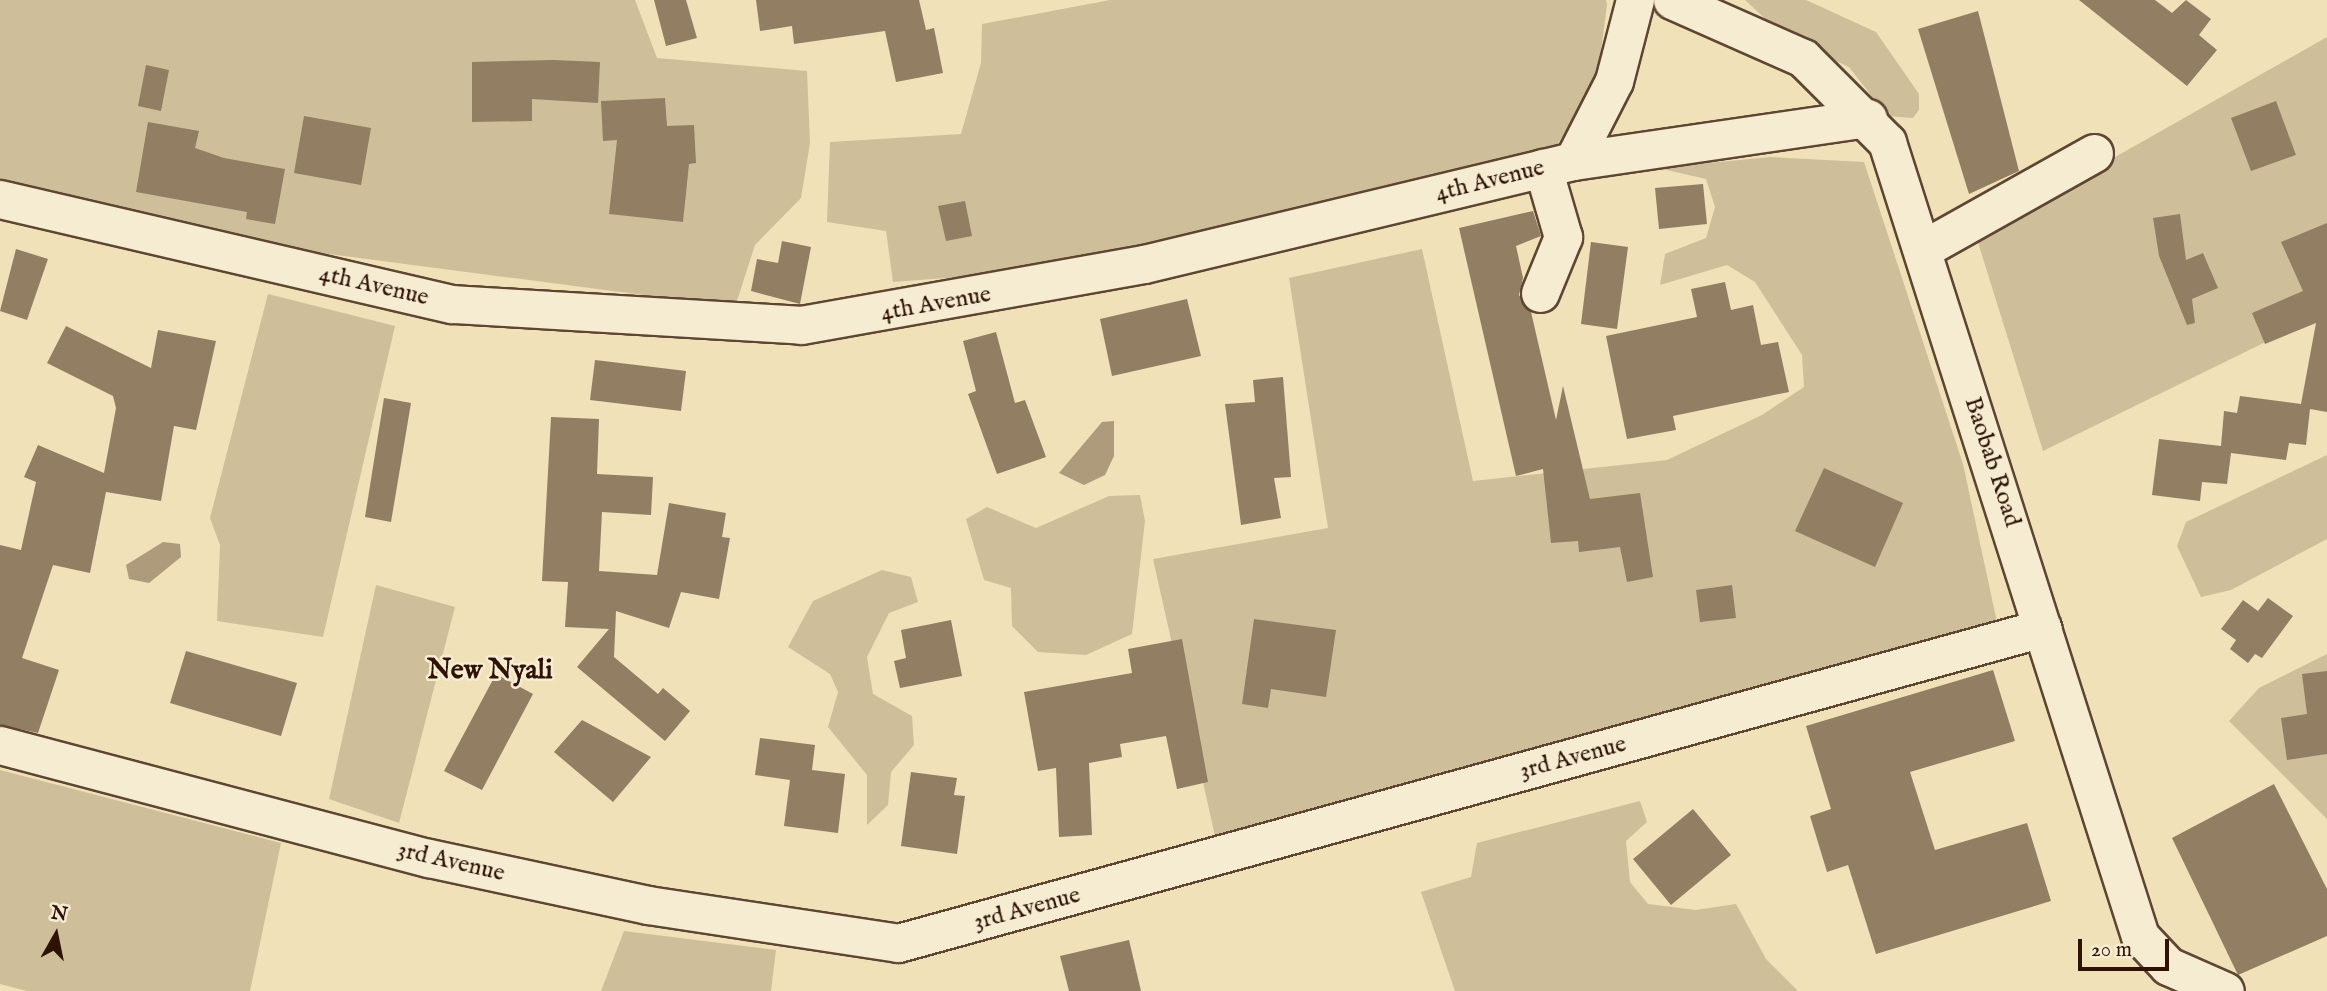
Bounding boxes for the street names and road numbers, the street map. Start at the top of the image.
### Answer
street label: 4th Avenue [1432,154,1548,208]
street label: 4th Avenue [317,259,431,313]
street label: 4th Avenue [879,280,993,328]
street label: Baobab Road [1957,393,2027,531]
street label: 3rd Avenue [1517,730,1629,786]
street label: 3rd Avenue [395,836,507,888]
street label: 3rd Avenue [971,881,1083,937]

